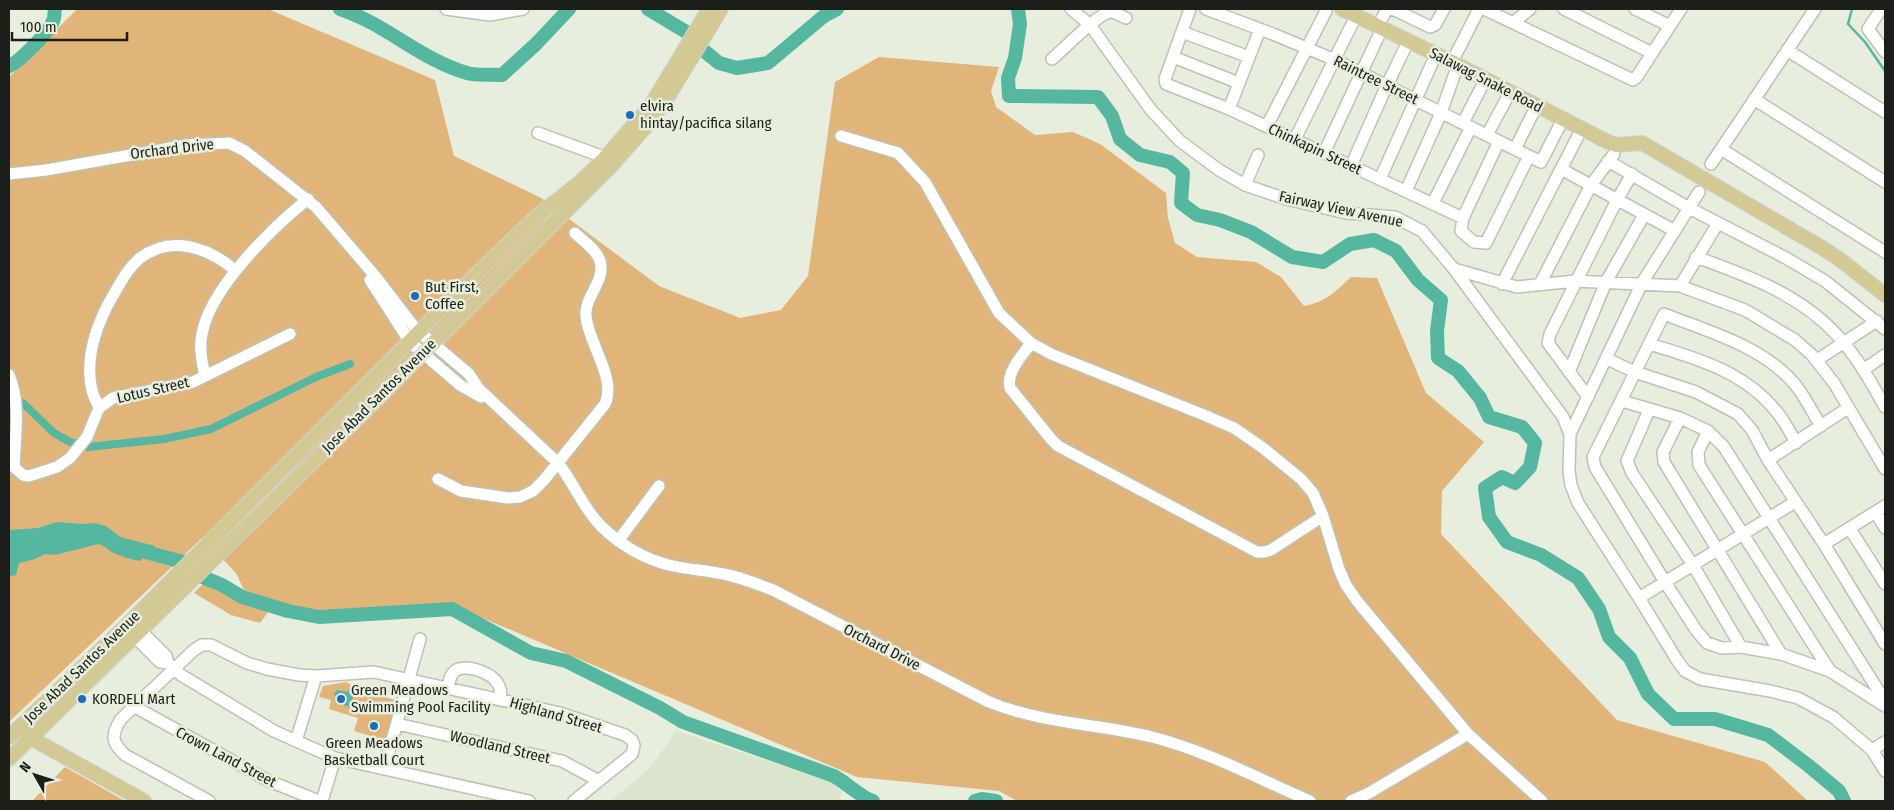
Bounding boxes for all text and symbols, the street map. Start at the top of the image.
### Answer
scale bar [12,10,128,42]
text: 100 m [20,18,57,36]
street label: Salawag Snake Road [1426,44,1546,116]
street label: Raintree Street [1331,52,1421,108]
place label: elvira hintay/pacifica silang [640,97,772,132]
marker: elvira hintay/pacifica silang [624,109,636,121]
street label: Chinkapin Street [1265,119,1365,179]
street label: Orchard Drive [129,135,215,163]
street label: Fairway View Avenue [1277,187,1405,231]
place label: But First, Coffee [425,278,479,313]
marker: But First, Coffee [409,290,421,302]
street label: Jose Abad Santos Avenue [318,335,440,457]
street label: Lotus Street [115,373,191,407]
street label: Jose Abad Santos Avenue [20,607,144,727]
street label: Orchard Drive [840,620,924,674]
place label: Green Meadows Swimming Pool Facility [351,681,491,716]
place label: KORDELI Mart [92,690,175,708]
marker: KORDELI Mart [76,693,88,705]
marker: Green Meadows Swimming Pool Facility [335,693,347,705]
street label: Highland Street [508,693,604,737]
marker: Green Meadows Basketball Court [368,720,380,732]
street label: Crown Land Street [173,723,280,791]
street label: Woodland Street [448,727,552,767]
place label: Green Meadows Basketball Court [324,734,424,769]
north arrow [10,750,60,800]
text: N [16,759,35,776]

